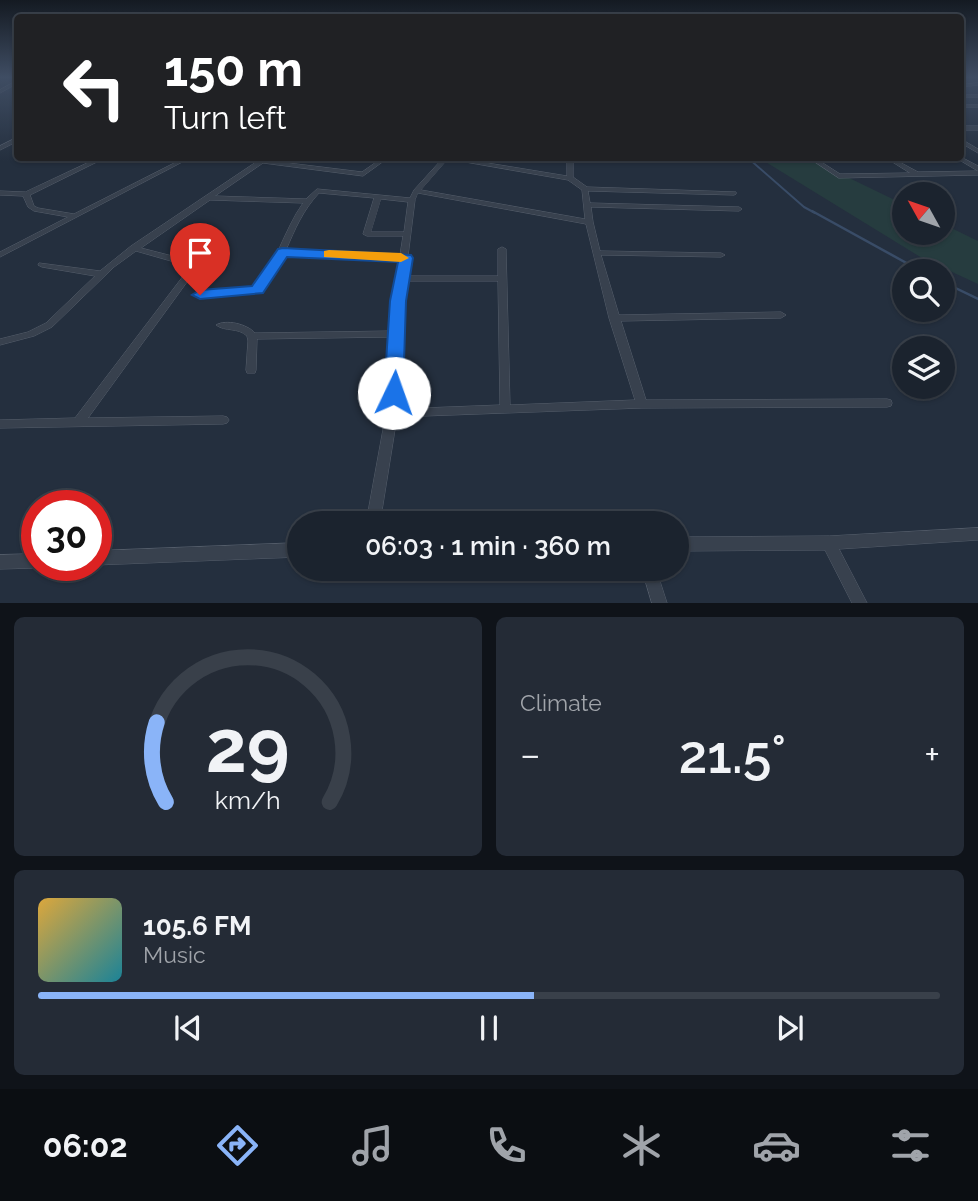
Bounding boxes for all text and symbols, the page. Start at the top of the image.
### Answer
text: 150 m [164,40,303,97]
icon: left [49,42,140,133]
text: Turn left [164,99,286,136]
north arrow [892,182,956,245]
map controls [892,182,955,399]
pin [170,223,230,295]
icon: arrive [181,234,219,272]
button: search [892,259,955,322]
button: layers [892,336,955,399]
position arrow [357,356,431,430]
speed limit sign: 30 [21,490,112,581]
text: 06:03 · 1 min · 360 m [365,531,611,561]
text: Climate [520,689,602,716]
text: 29 [206,705,290,790]
text: 21.5° [679,724,786,785]
text: − [520,732,540,777]
text: + [924,732,940,777]
text: km/h [215,785,281,815]
text: 105.6 FM [143,911,252,941]
text: Music [143,941,206,968]
icon: previous [169,1009,207,1047]
icon: pause [470,1009,508,1047]
icon: next [771,1009,809,1047]
icon: directions [213,1121,262,1170]
icon: music [348,1121,397,1170]
icon: phone [482,1121,531,1170]
icon: climate [617,1121,666,1170]
icon: car [752,1121,801,1170]
icon: filters [886,1121,935,1170]
text: 06:02 [43,1127,127,1164]

